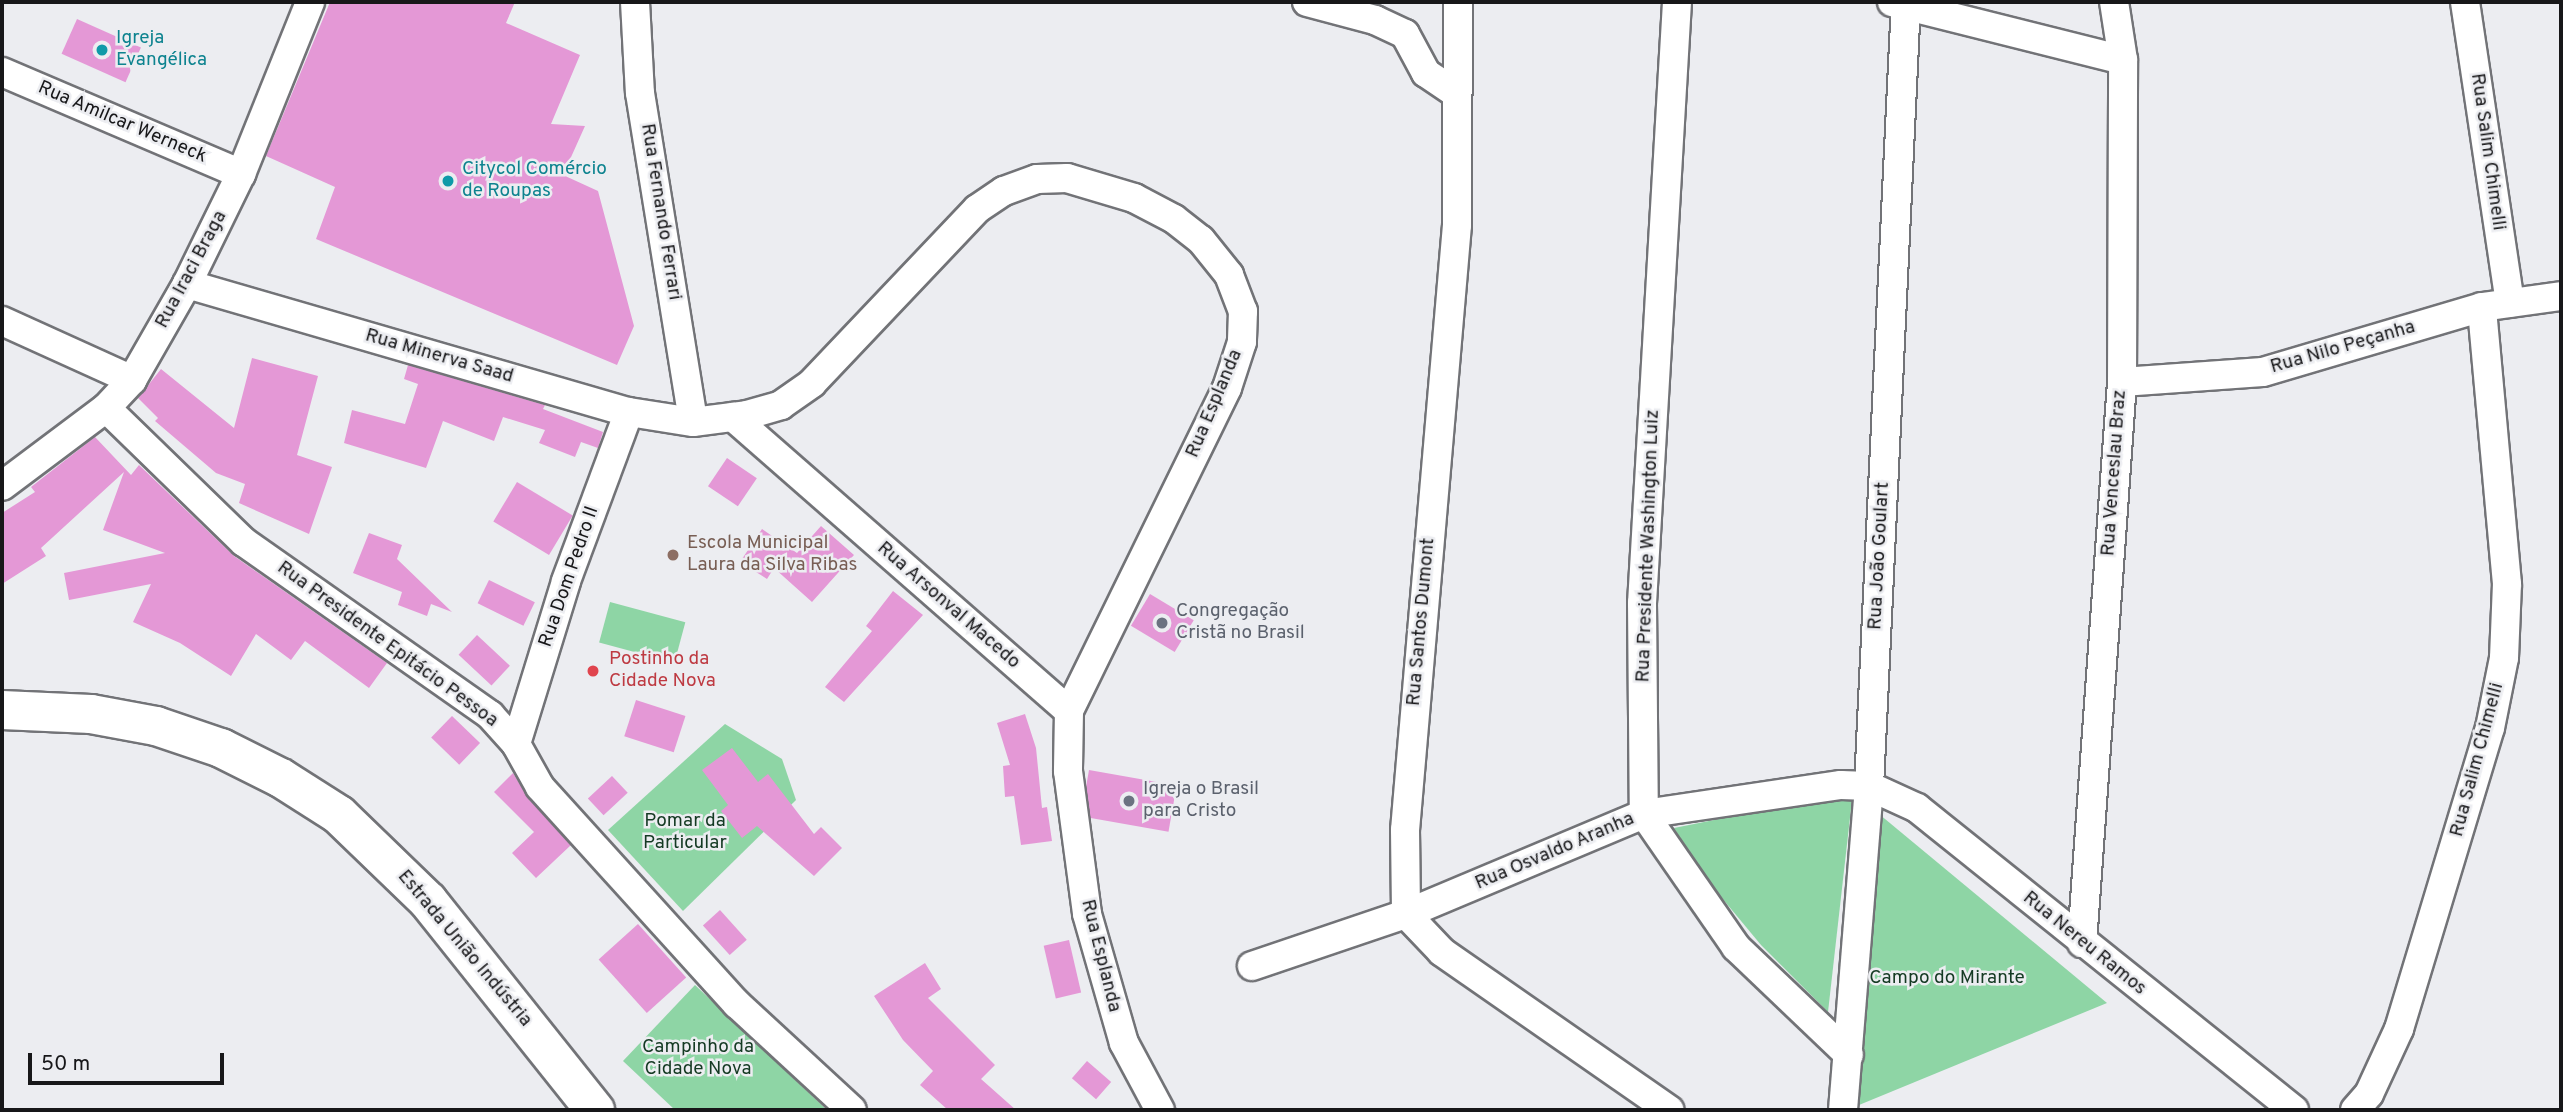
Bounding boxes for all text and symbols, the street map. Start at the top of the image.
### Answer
place label: Igreja Evangélica [116,28,207,72]
marker: Igreja Evangélica [94,42,110,58]
street label: Rua Salim Chimelli [2465,72,2509,232]
street label: Rua Amilcar Werneck [34,77,210,169]
street label: Rua Fernando Ferrari [635,122,685,302]
place label: Citycol Comércio de Roupas [462,159,607,203]
marker: Citycol Comércio de Roupas [440,173,456,189]
street label: Rua Iraci Braga [151,207,233,333]
street label: Rua Nilo Peçanha [2268,316,2418,380]
street label: Rua Minerva Saad [362,325,516,389]
street label: Rua Esplanda [1182,347,1248,461]
street label: Rua Venceslau Braz [2098,389,2132,557]
street label: Rua Presidente Washington Luiz [1633,409,1665,683]
street label: Rua João Goulart [1865,481,1895,631]
street label: Rua Dom Pedro II [535,504,605,650]
place label: Escola Municipal Laura da Silva Ribas [687,533,857,577]
street label: Rua Arsonval Macedo [872,537,1024,675]
street label: Rua Santos Dumont [1403,537,1441,707]
marker: Escola Municipal Laura da Silva Ribas [665,547,681,563]
street label: Rua Presidente Epitácio Pessoa [272,557,502,733]
place label: Congregação Cristã no Brasil [1176,601,1305,645]
marker: Congregação Cristã no Brasil [1154,615,1170,631]
place label: Postinho da Cidade Nova [609,649,716,693]
marker: Postinho da Cidade Nova [583,661,603,681]
street label: Rua Salim Chimelli [2446,680,2510,840]
place label: Igreja o Brasil para Cristo [1143,779,1259,823]
marker: Igreja o Brasil para Cristo [1121,793,1137,809]
street label: Rua Osvaldo Aranha [1472,808,1638,896]
park label: Pomar da Particular [643,811,727,855]
street label: Estrada União Indústria [392,866,536,1032]
street label: Rua Nereu Ramos [2018,887,2150,1001]
street label: Rua Esplanda [1075,897,1125,1015]
park label: Campo do Mirante [1869,968,2025,990]
park label: Campinho da Cidade Nova [642,1037,754,1081]
scale bar [32,1038,228,1082]
text: 50 m [41,1051,90,1078]

